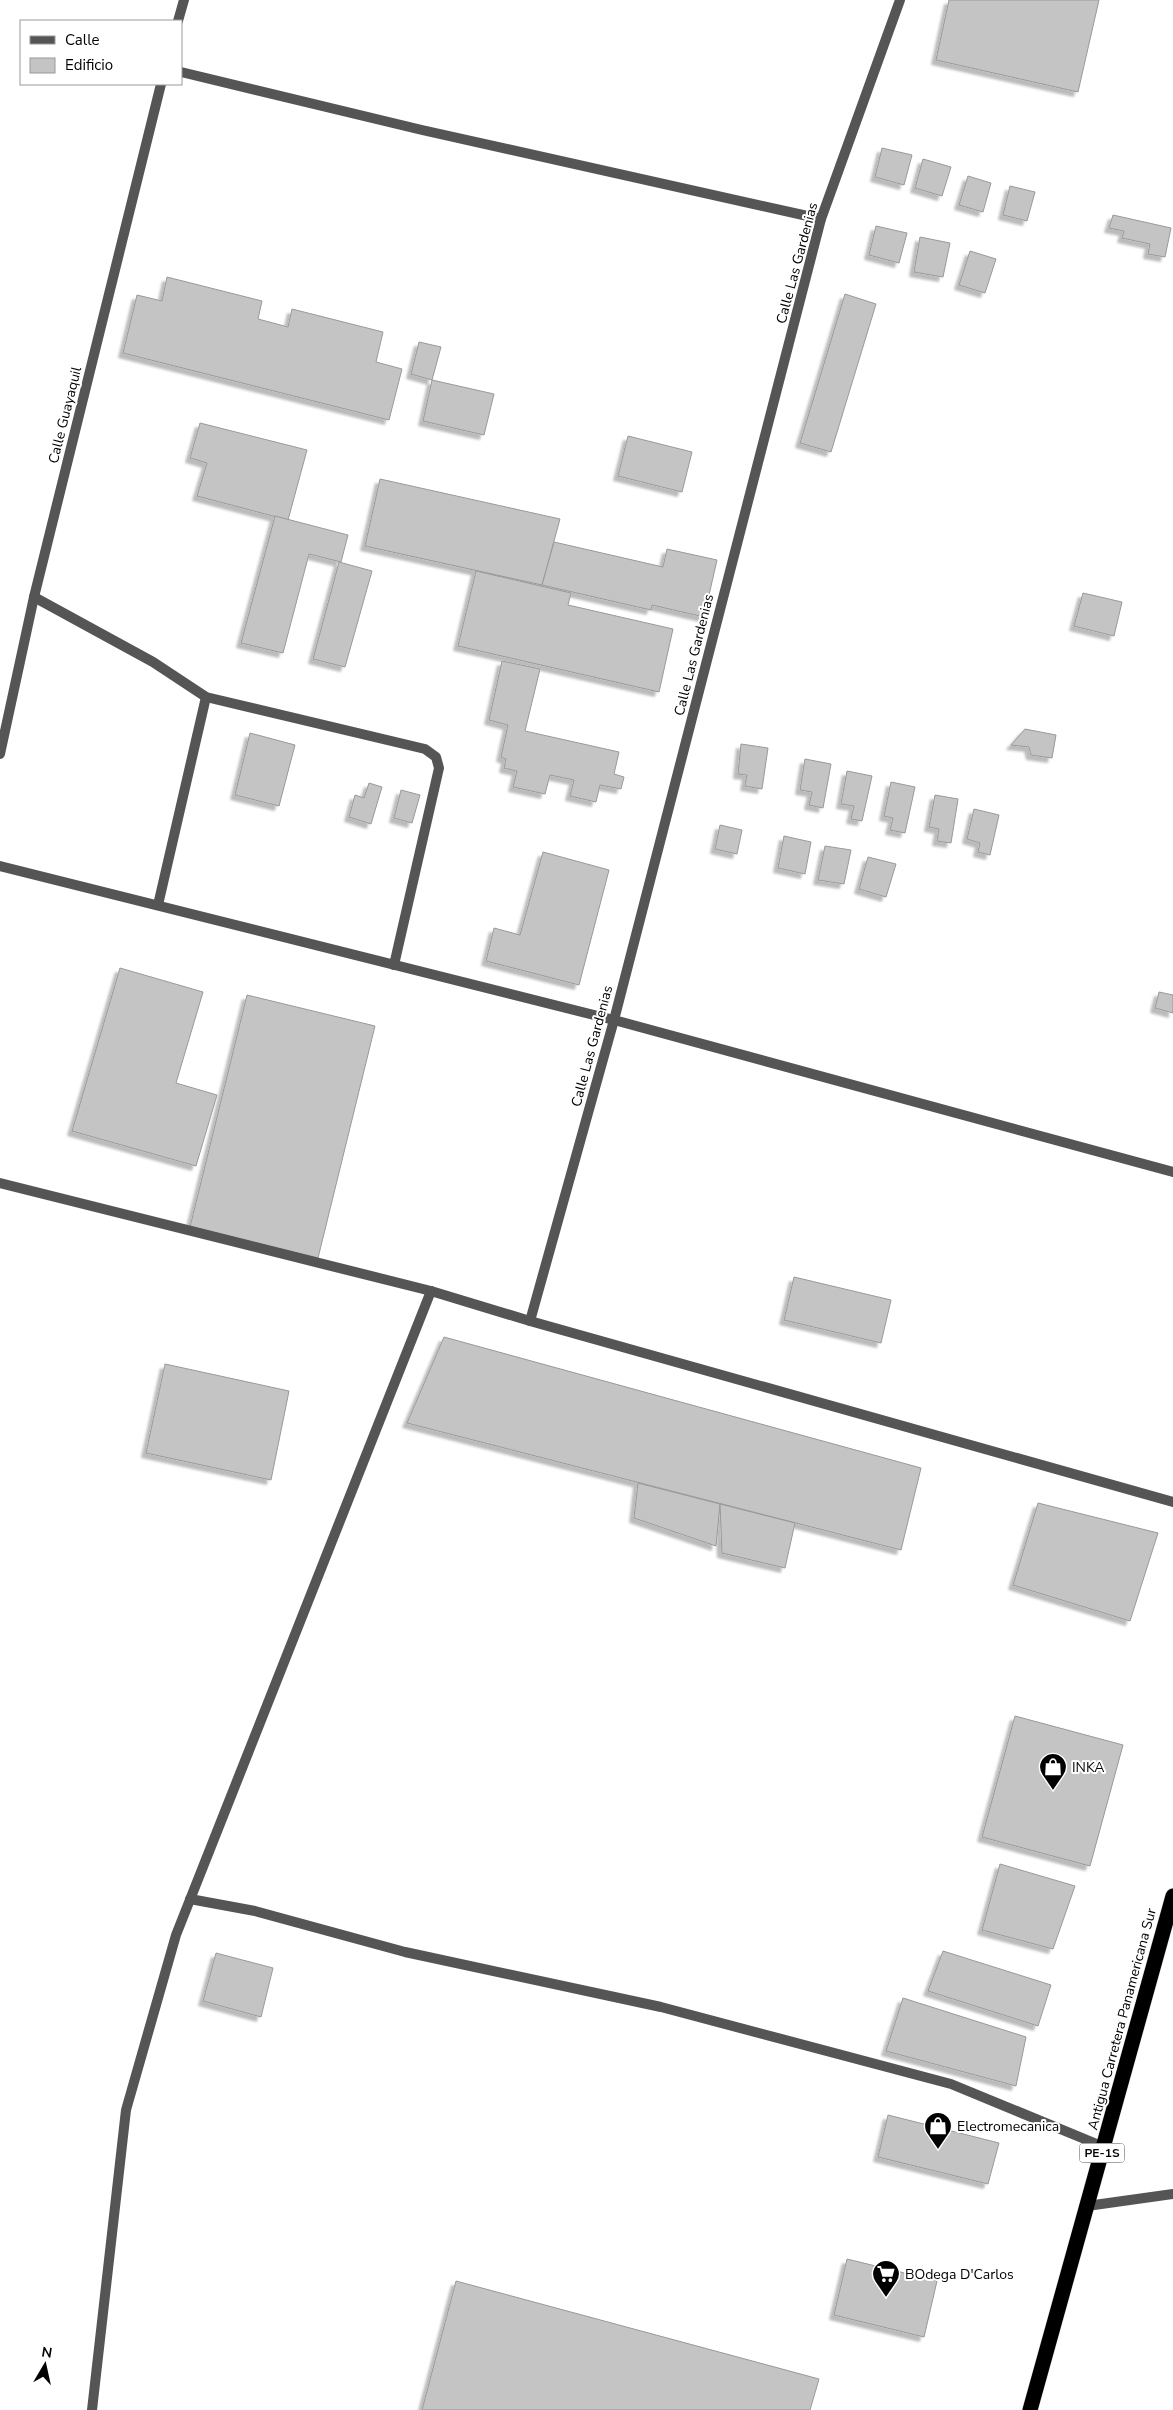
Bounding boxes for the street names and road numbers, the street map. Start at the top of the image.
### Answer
street label: Calle Las Gardenias [772,200,822,326]
street label: Calle Guayaquil [44,364,86,465]
street label: Calle Las Gardenias [670,592,718,718]
street label: Calle Las Gardenias [567,983,617,1109]
street label: Antigua Carretera Panamericana Sur [1083,1906,1161,2132]
road number: PE-1S [1080,2144,1124,2162]

